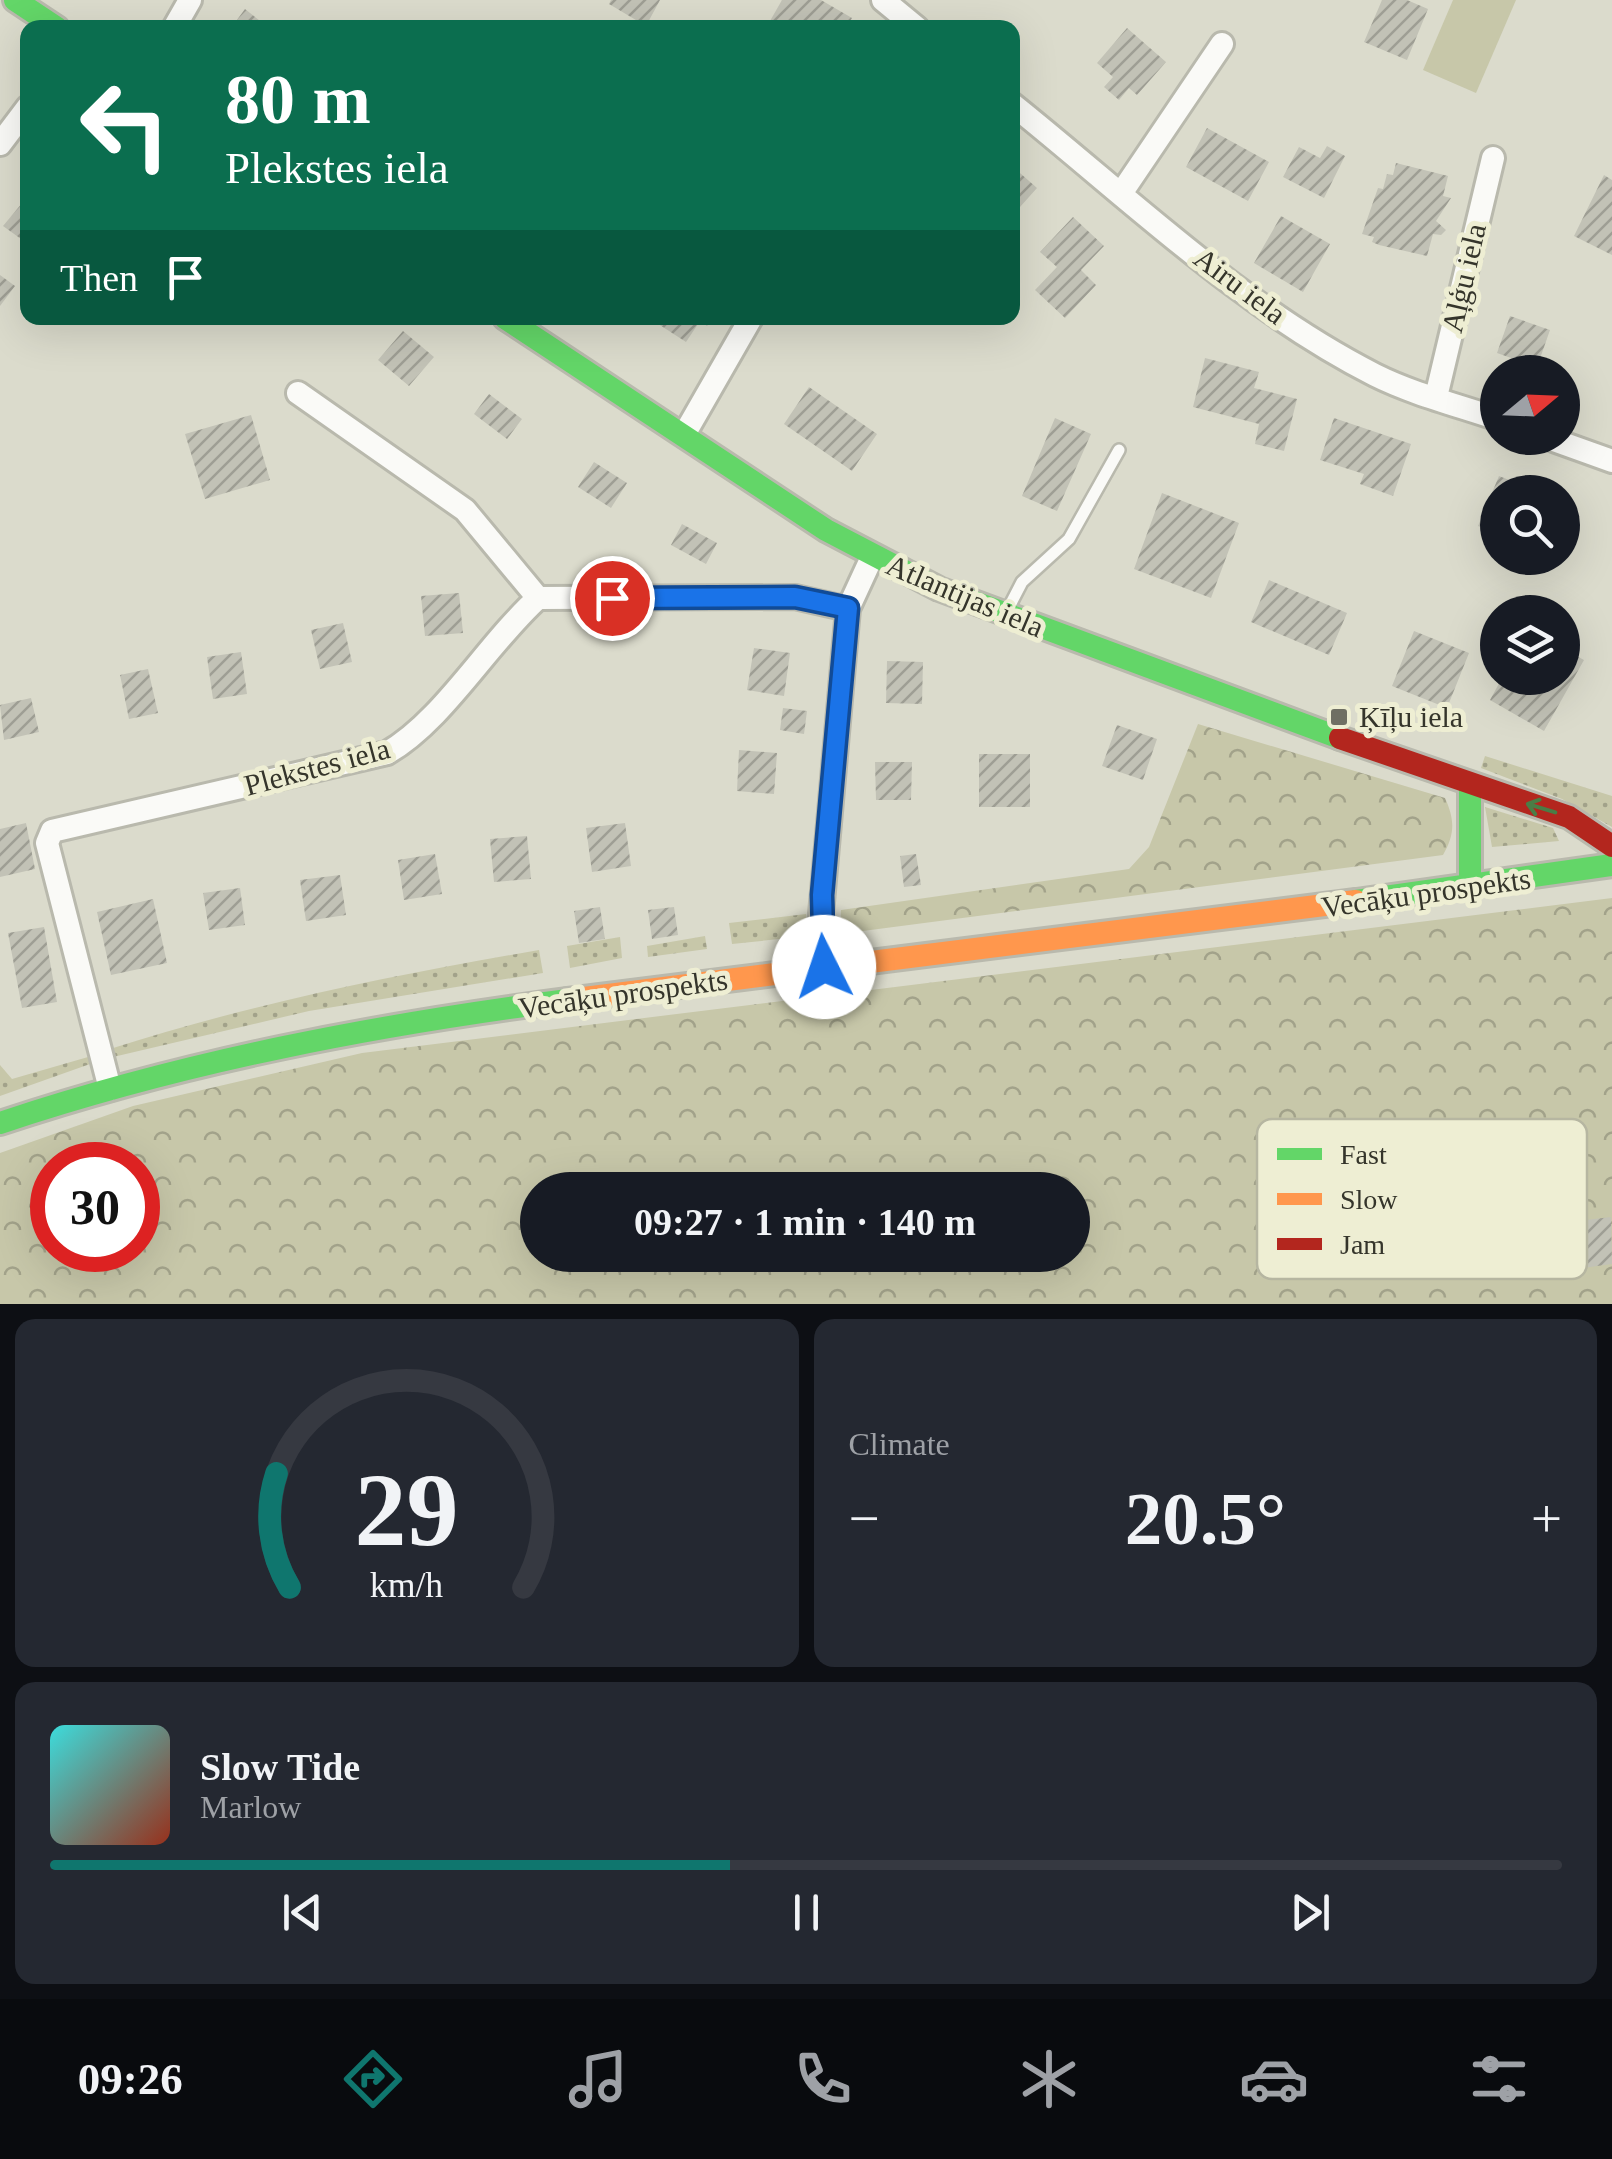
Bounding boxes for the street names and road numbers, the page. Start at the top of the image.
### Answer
street label: Aļģu iela [1435,220,1493,336]
street label: Airu iela [1188,241,1292,331]
street label: Atlantijas iela [882,548,1049,643]
street label: Plekstes iela [241,731,393,802]
street label: Vecāķu prospekts [1319,861,1533,925]
street label: Vecāķu prospekts [516,962,730,1026]

